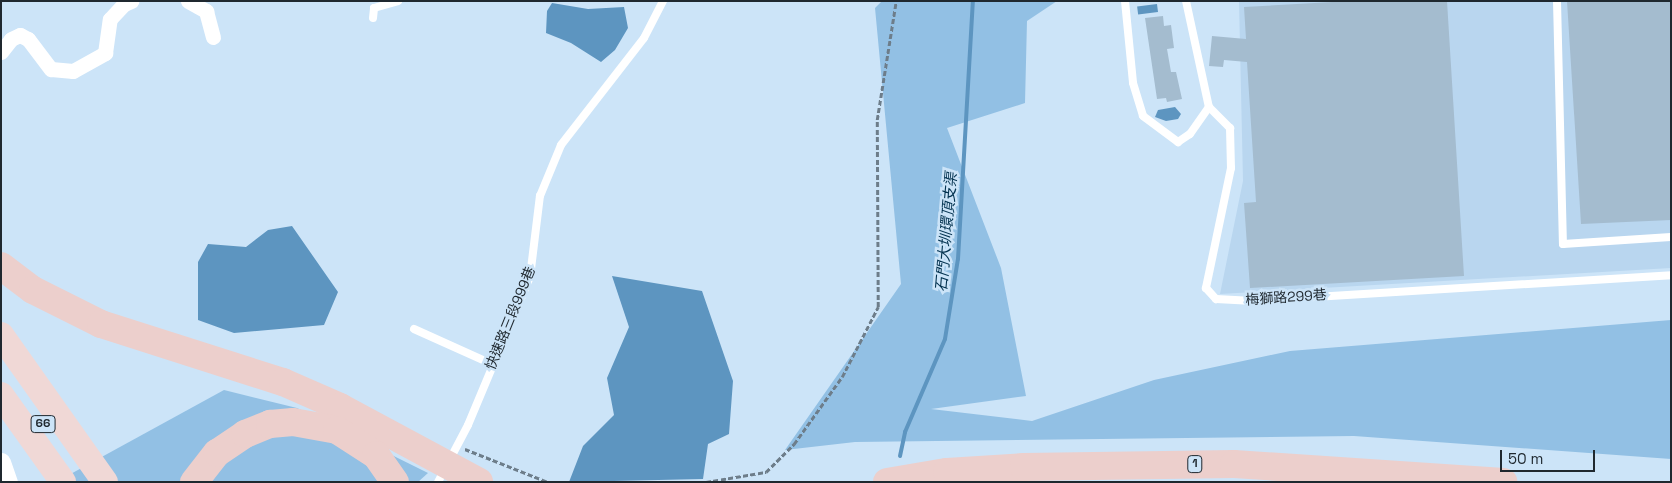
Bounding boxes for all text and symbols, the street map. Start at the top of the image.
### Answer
water label: 石門大圳環頂支渠 [932,171,960,293]
street label: 快速路三段999巷 [482,264,538,372]
street label: 梅獅路299巷 [1245,286,1327,308]
road number: 66 [30,414,56,434]
scale bar [1502,440,1597,472]
text: 50 m [1508,449,1543,468]
road number: 1 [1186,454,1204,474]

